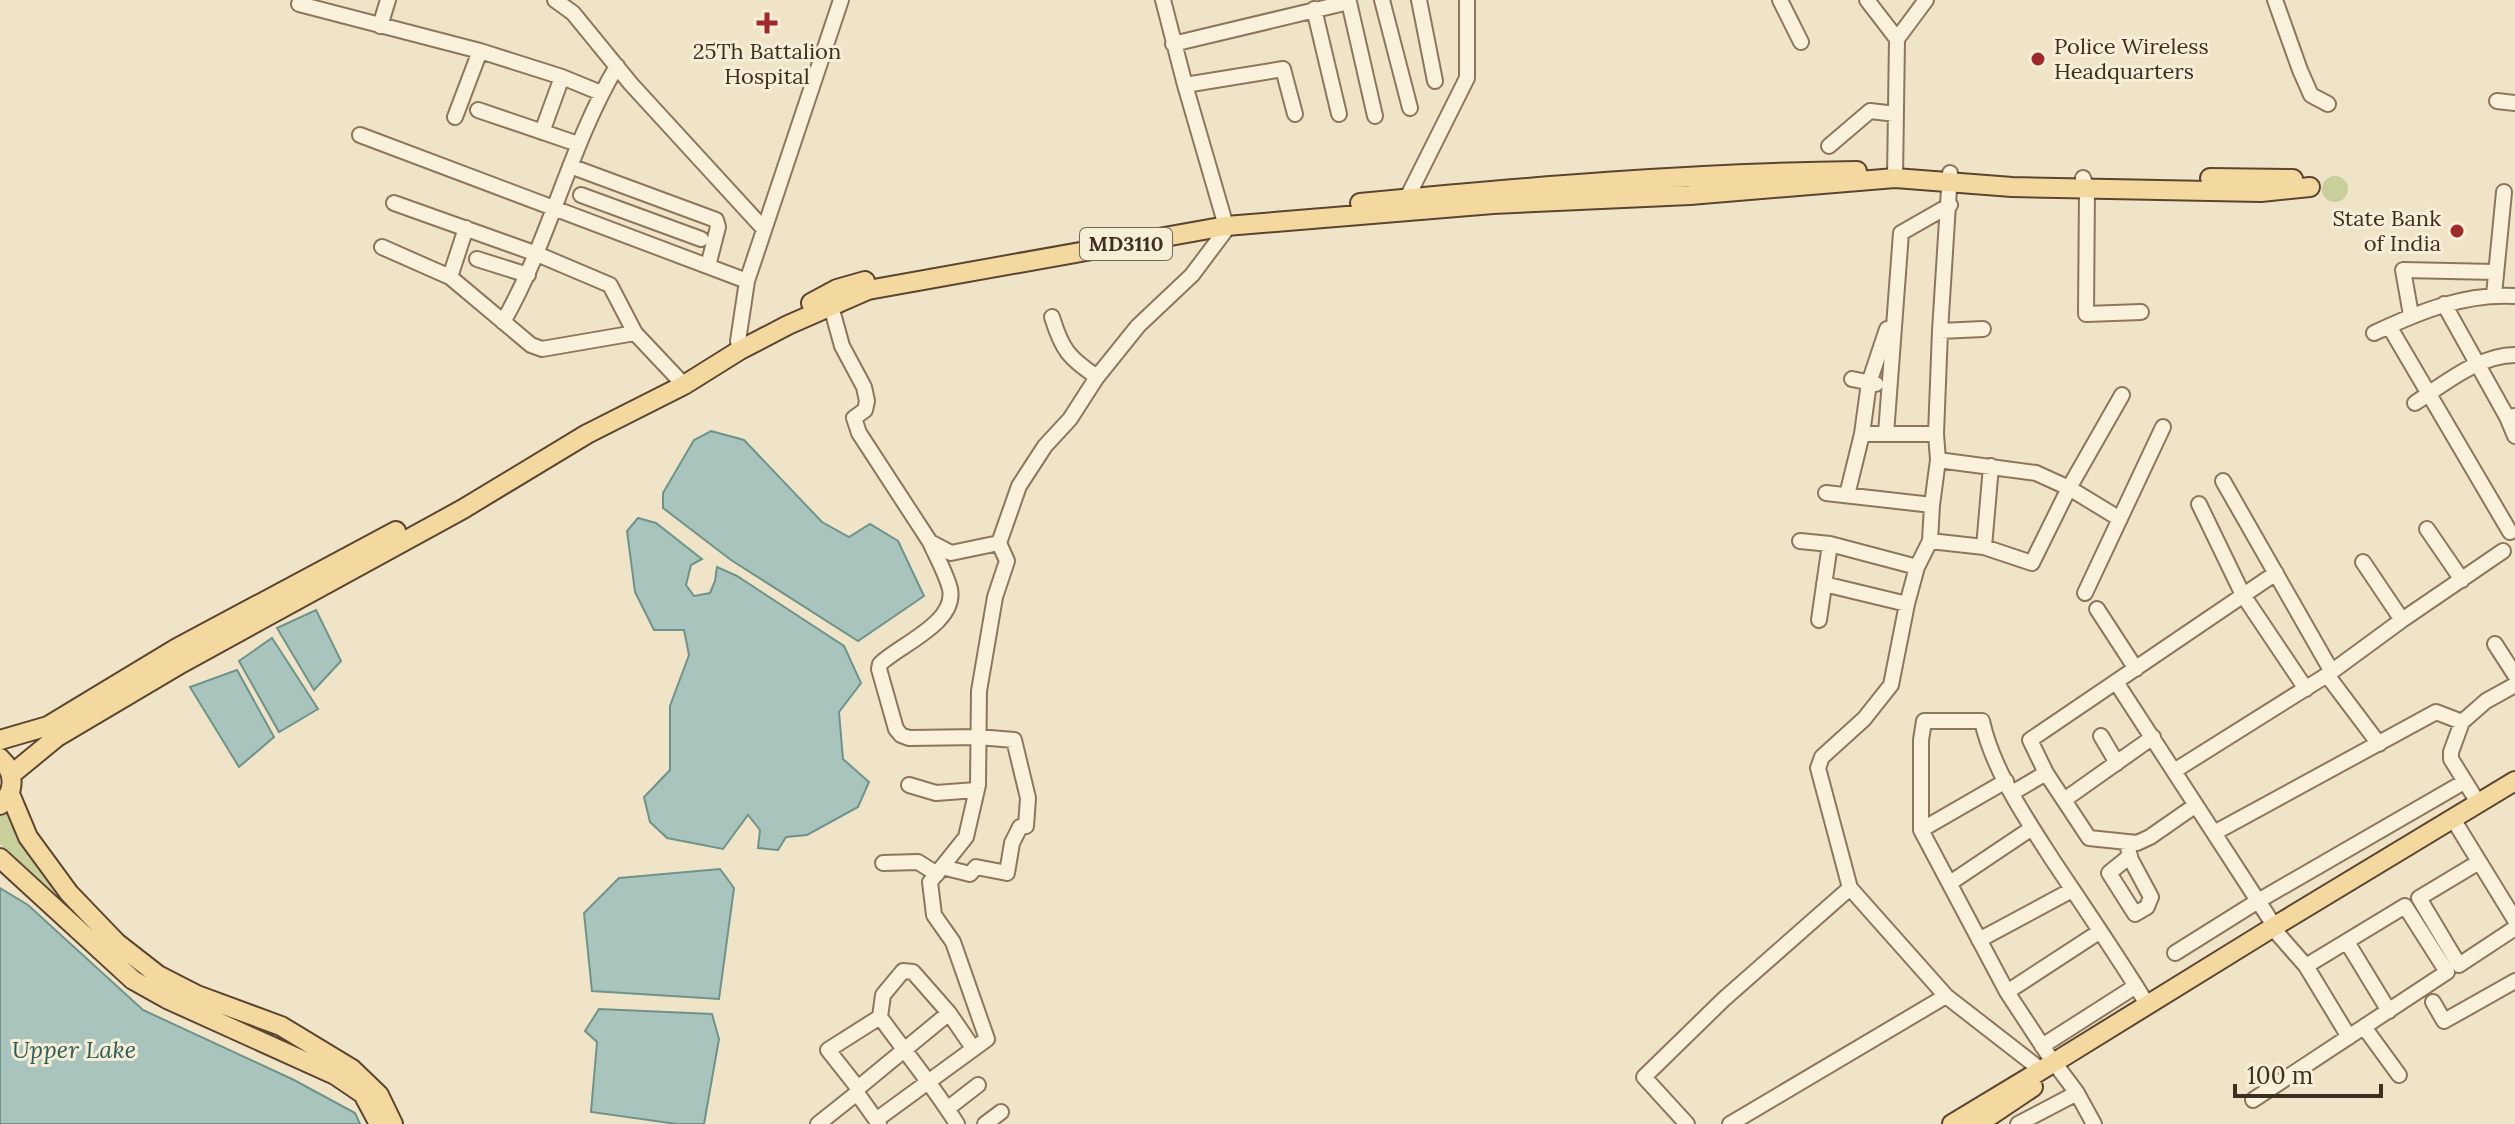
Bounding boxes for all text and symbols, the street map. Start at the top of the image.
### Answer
marker: 25Th Battalion Hospital [756,12,778,34]
place label: Police Wireless Headquarters [2054,32,2209,85]
place label: 25Th Battalion Hospital [693,37,841,90]
marker: Police Wireless Headquarters [2029,50,2047,68]
place label: State Bank of India [2332,204,2441,257]
marker: State Bank of India [2448,222,2466,240]
road number: MD3110 [1080,228,1172,260]
water label: Upper Lake [12,1034,136,1065]
scale bar [2235,1048,2381,1098]
text: 100 m [2247,1060,2313,1091]

